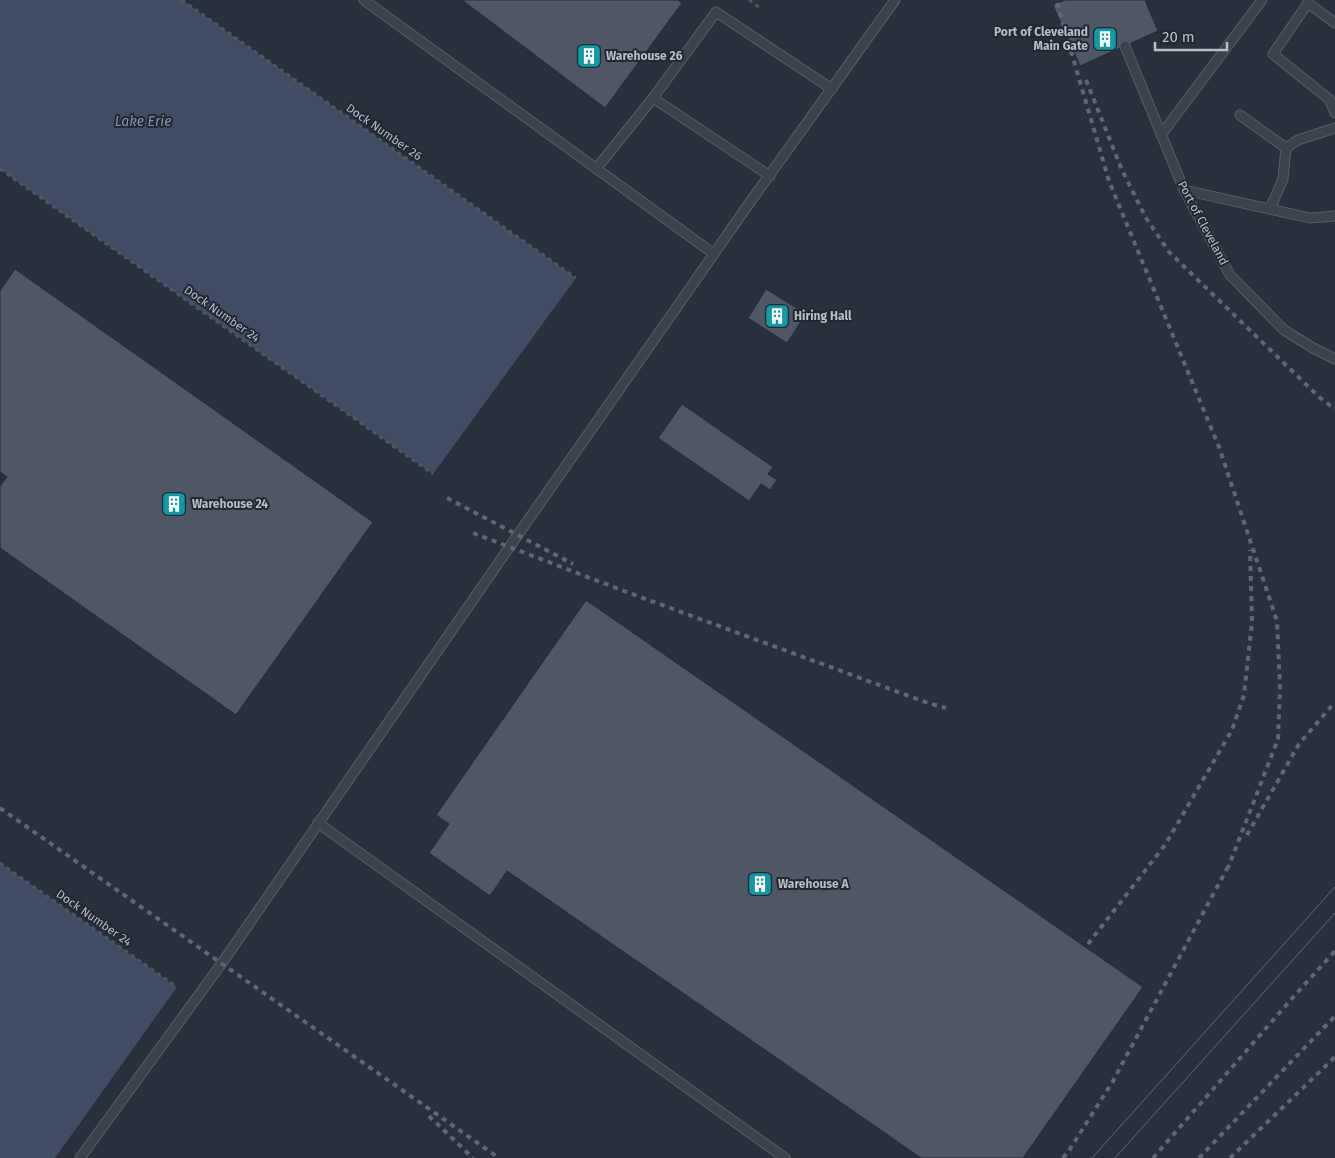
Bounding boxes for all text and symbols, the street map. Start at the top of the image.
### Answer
scale bar [1155,20,1228,52]
place label: Port of Cleveland Main Gate [994,25,1088,53]
building icon: Port of Cleveland Main Gate [1092,26,1118,52]
text: 20 m [1162,28,1195,46]
building icon: Warehouse 26 [576,43,602,69]
place label: Warehouse 26 [606,49,683,63]
street label: Dock Number 26 [344,101,424,163]
water label: Lake Erie [115,113,171,130]
street label: Port of Cleveland [1175,179,1231,267]
street label: Dock Number 24 [182,283,263,346]
building icon: Hiring Hall [764,303,790,329]
place label: Hiring Hall [794,309,852,323]
building icon: Warehouse 24 [161,491,187,517]
place label: Warehouse 24 [192,497,268,511]
building icon: Warehouse A [747,871,773,897]
place label: Warehouse A [778,877,850,891]
street label: Dock Number 24 [54,887,135,950]

